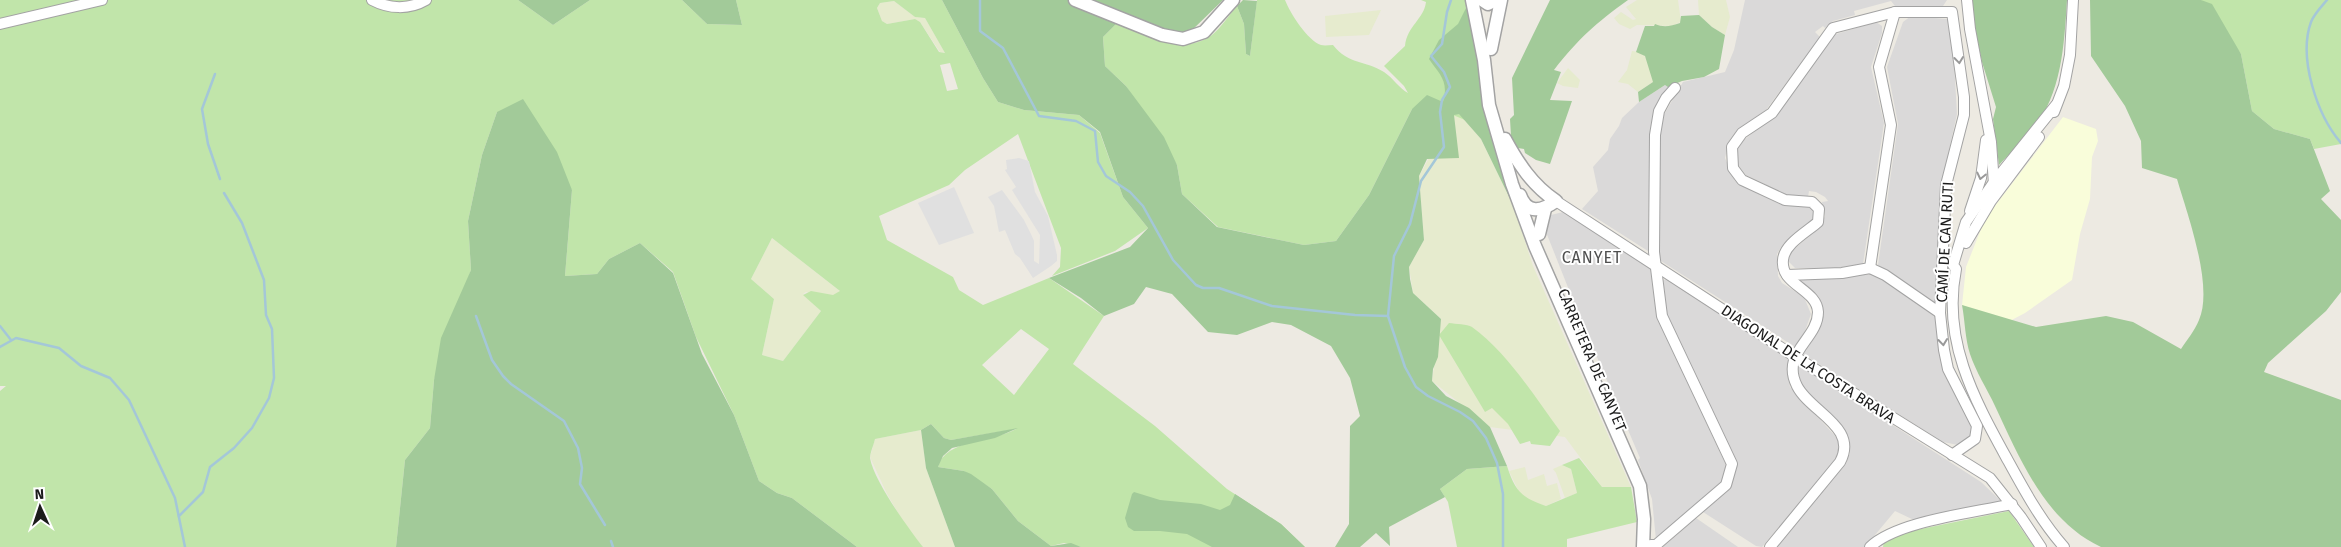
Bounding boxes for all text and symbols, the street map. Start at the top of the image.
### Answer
one-way arrow [1953,56,1964,64]
one-way arrow [1976,172,1987,181]
street label: CAMÍ DE CAN RUTI [1933,181,1957,303]
district label: CANYET [1562,248,1622,267]
street label: CARRETERA DE CANYET [1554,286,1630,434]
street label: DIAGONAL DE LA COSTA BRAVA [1718,301,1899,427]
one-way arrow [1937,338,1948,346]
north arrow [15,482,65,532]
text: N [34,486,44,503]

